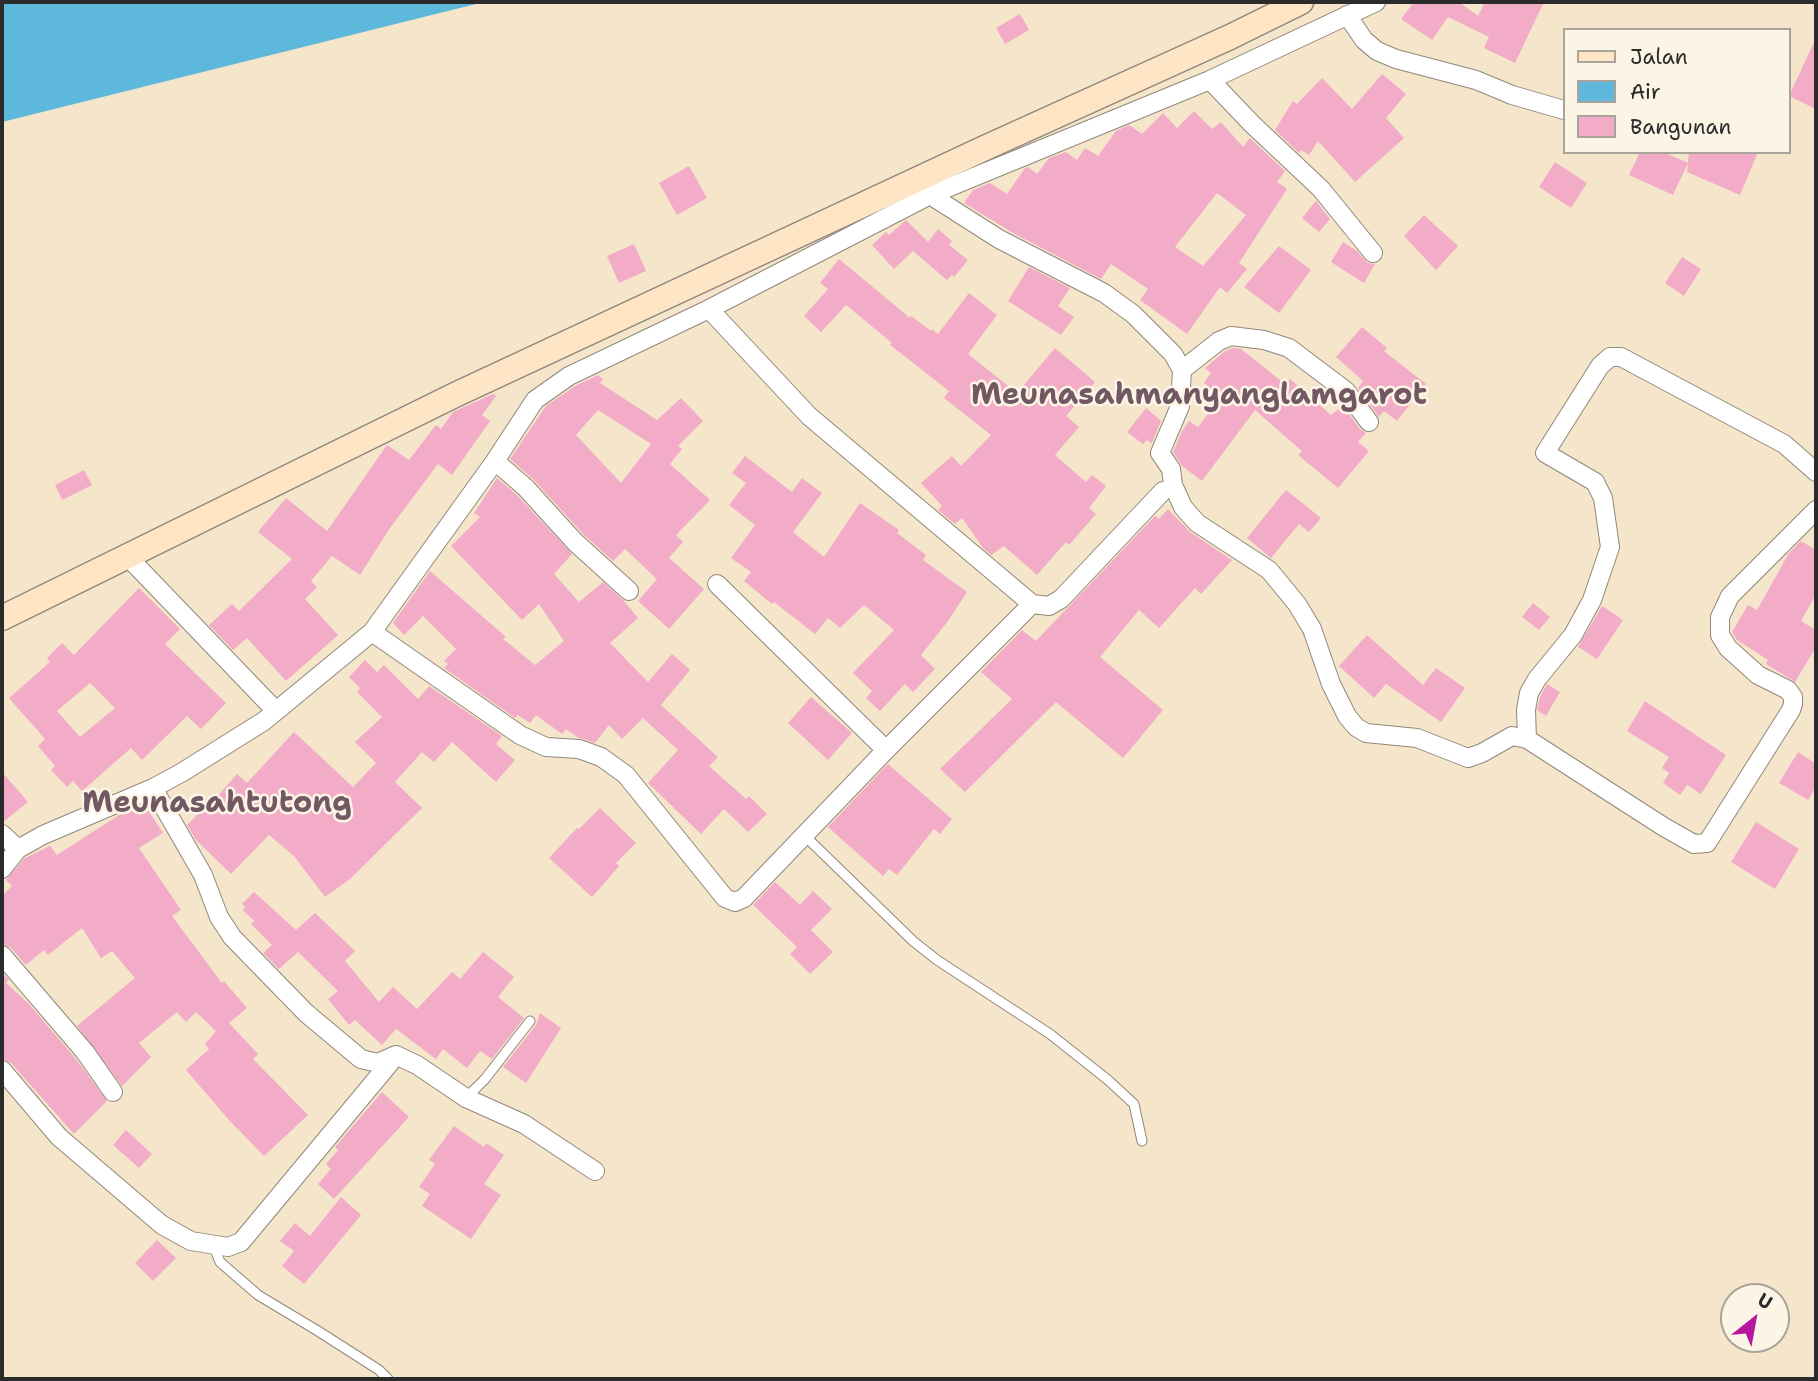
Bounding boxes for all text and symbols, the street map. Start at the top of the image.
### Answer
legend [1562,28,1790,154]
text: Jalan [1630,43,1688,71]
text: Air [1630,78,1661,106]
text: Bangunan [1630,113,1731,141]
district label: Meunasahmanyanglamgarot [971,378,1427,414]
district label: Meunasahtutong [82,786,352,822]
north arrow [1720,1283,1790,1353]
text: U [1753,1287,1777,1315]

